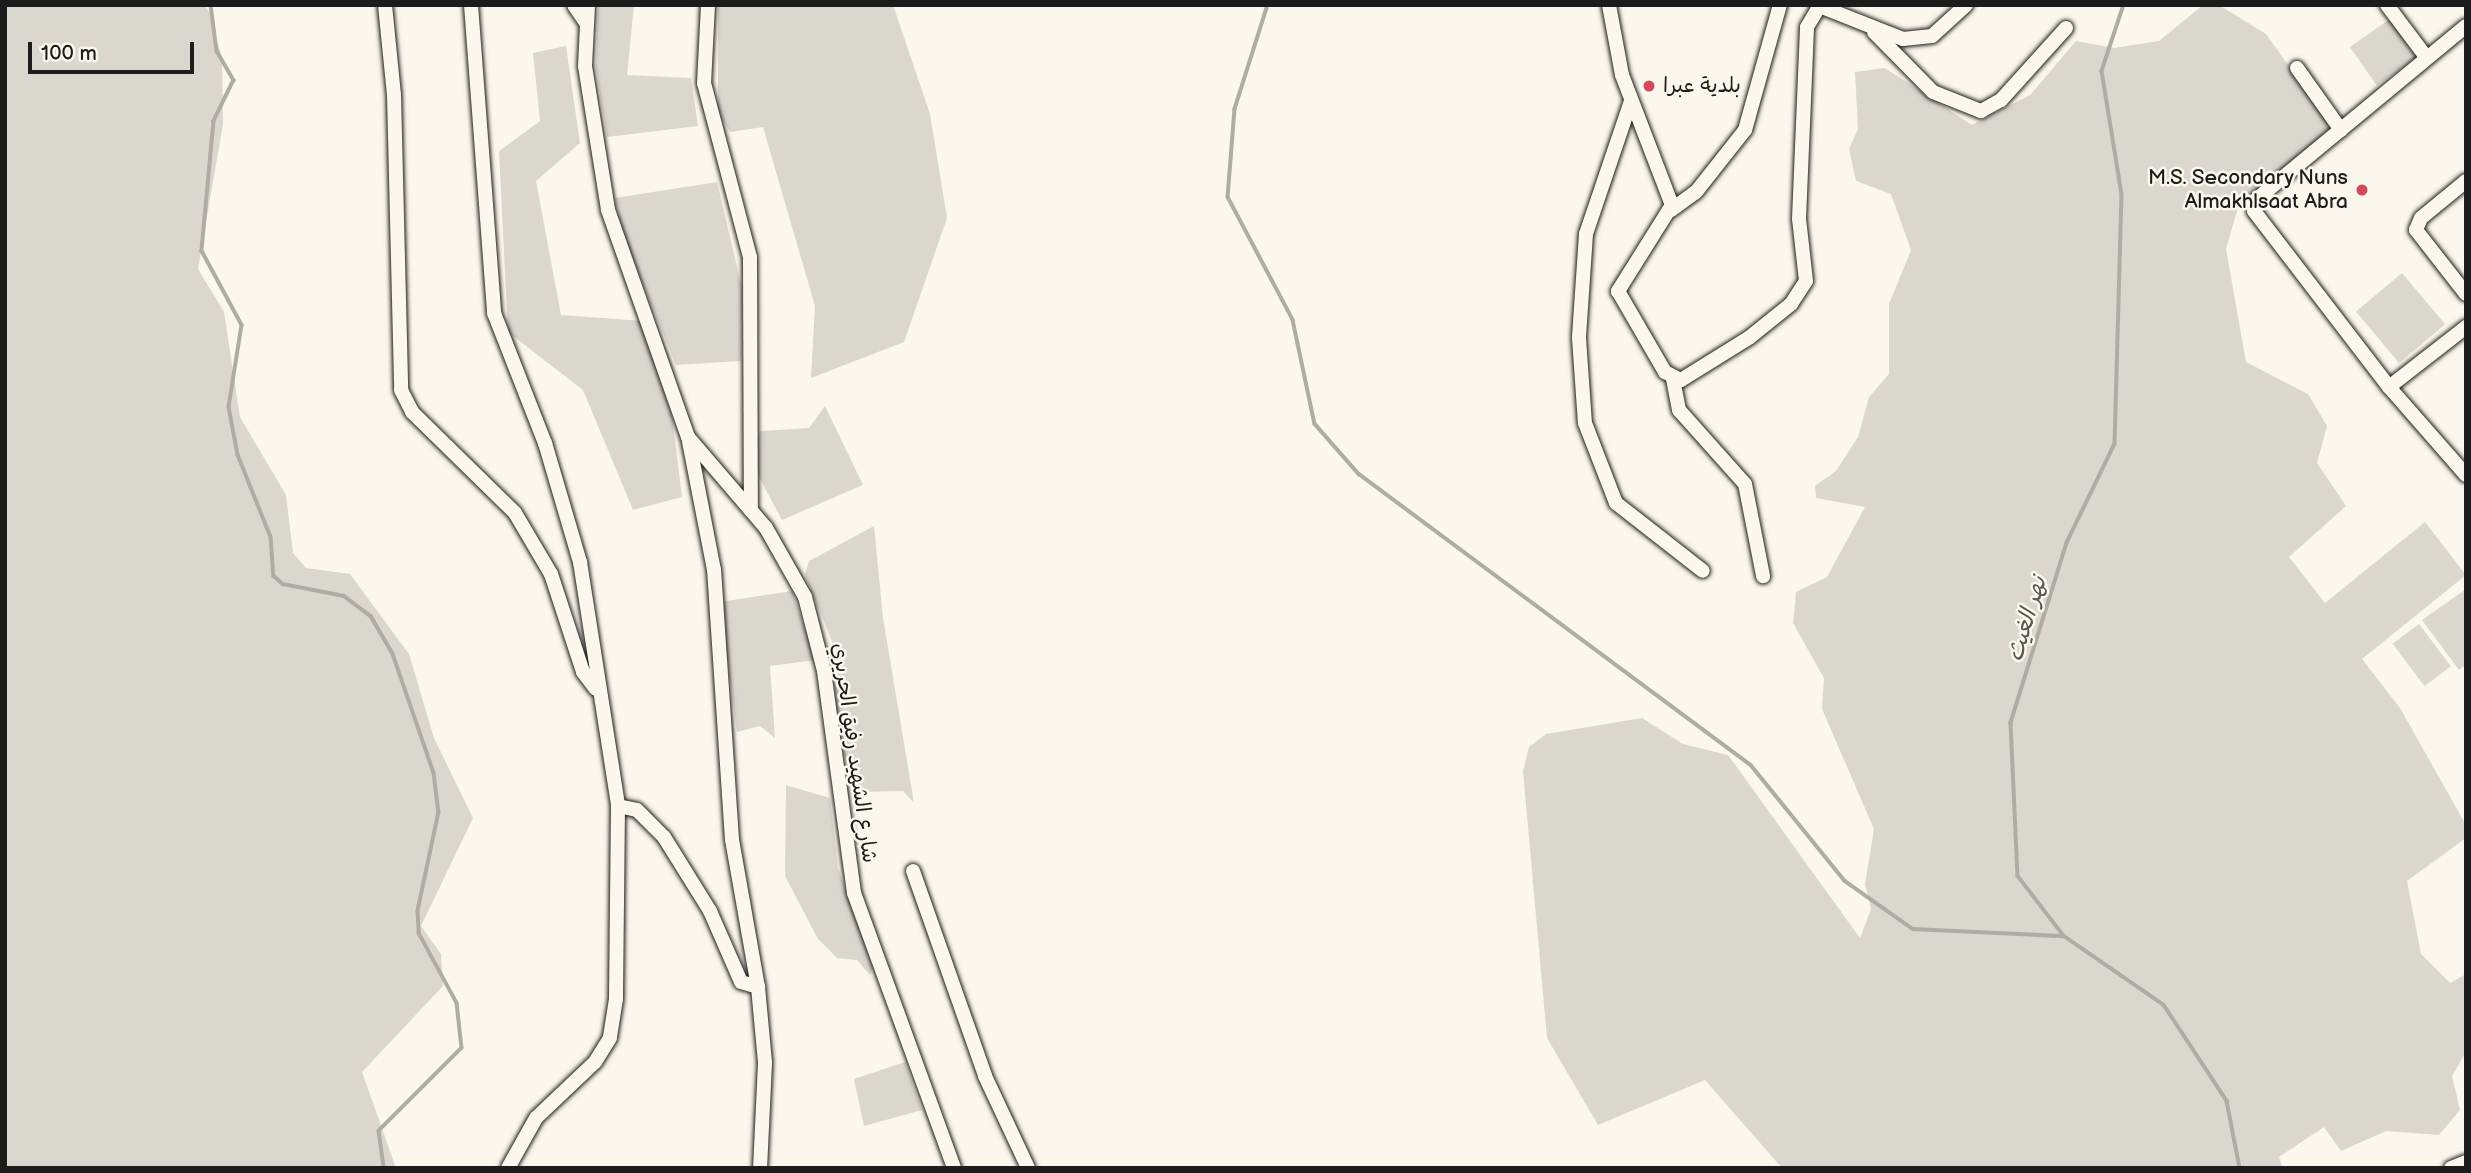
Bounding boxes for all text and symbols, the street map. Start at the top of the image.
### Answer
scale bar [32,28,198,72]
text: 100 m [41,41,97,66]
place label: بلدية عبرا [1663,73,1741,99]
marker: بلدية عبرا [1641,78,1657,94]
place label: M.S. Secondary Nuns Almakhlsaat Abra [2146,165,2348,215]
marker: M.S. Secondary Nuns Almakhlsaat Abra [2354,182,2370,198]
water label: نهر الغيث [2001,573,2053,665]
street label: شارع الشهيد رفيق الحريري [826,641,882,865]

